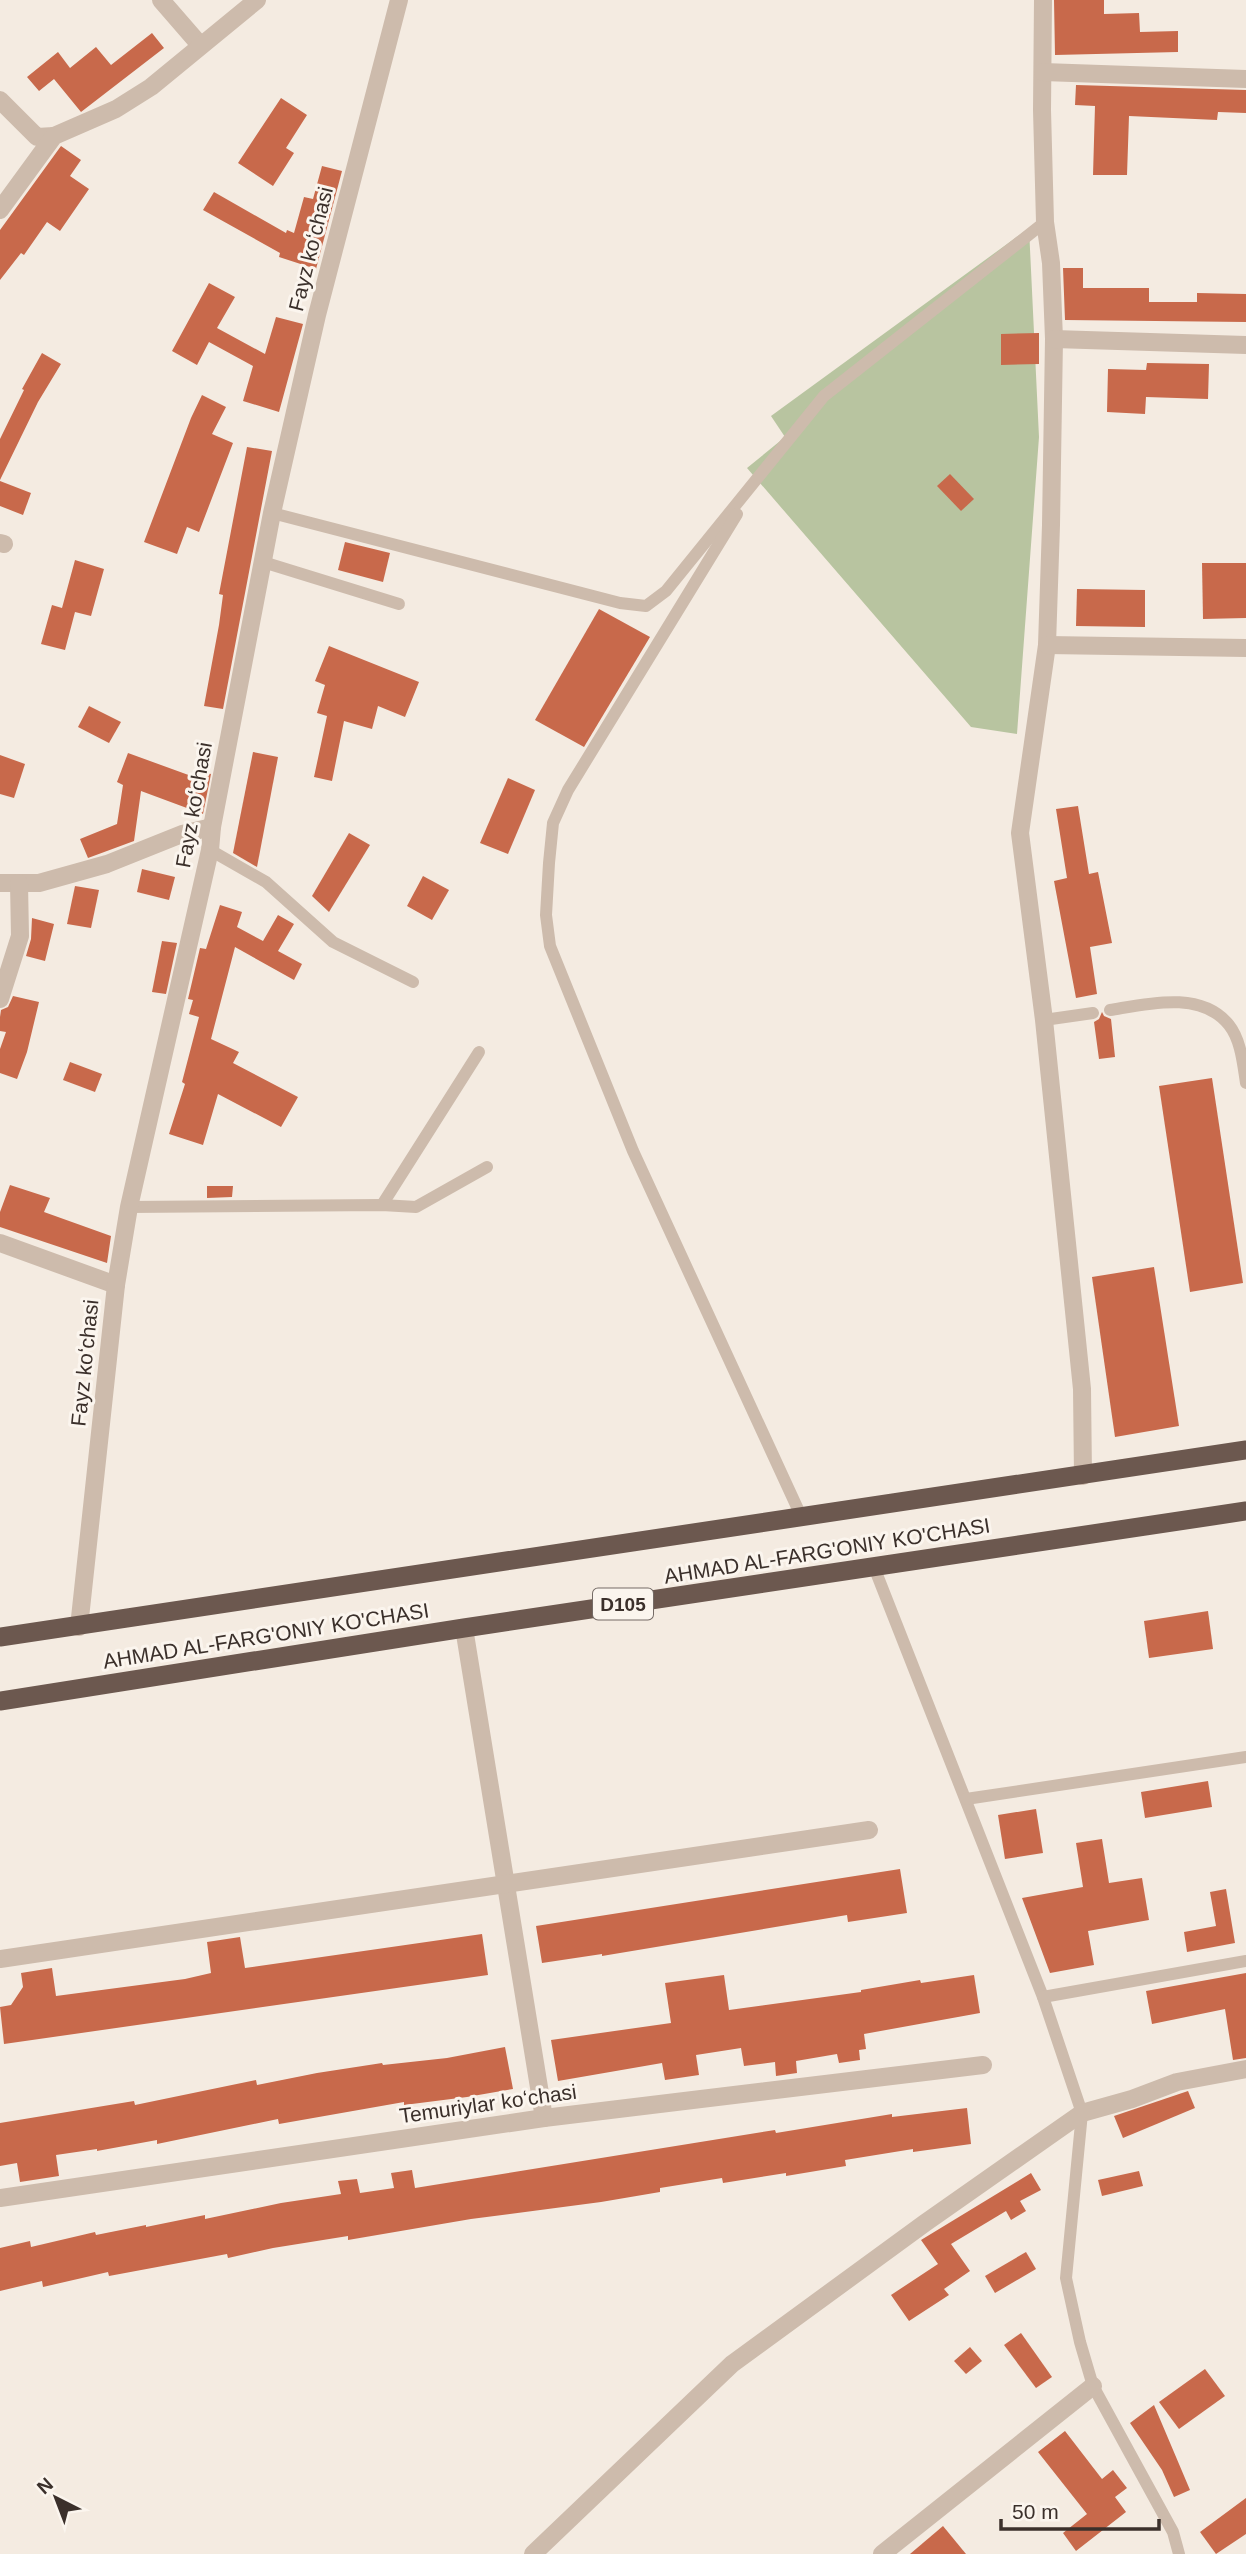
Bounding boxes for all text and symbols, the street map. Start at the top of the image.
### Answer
street label: Fayz koʻchasi [284,184,337,313]
street label: Fayz koʻchasi [171,740,216,870]
street label: Fayz koʻchasi [66,1298,103,1427]
street label: AHMAD AL-FARG'ONIY KO'CHASI [662,1513,992,1588]
road number: D105 [593,1588,653,1620]
street label: AHMAD AL-FARG'ONIY KO'CHASI [101,1598,431,1673]
street label: Temuriylar koʻchasi [398,2080,578,2127]
north arrow [21,2463,91,2533]
text: N [33,2473,57,2498]
scale bar [1001,2488,1158,2532]
text: 50 m [1012,2500,1059,2523]

